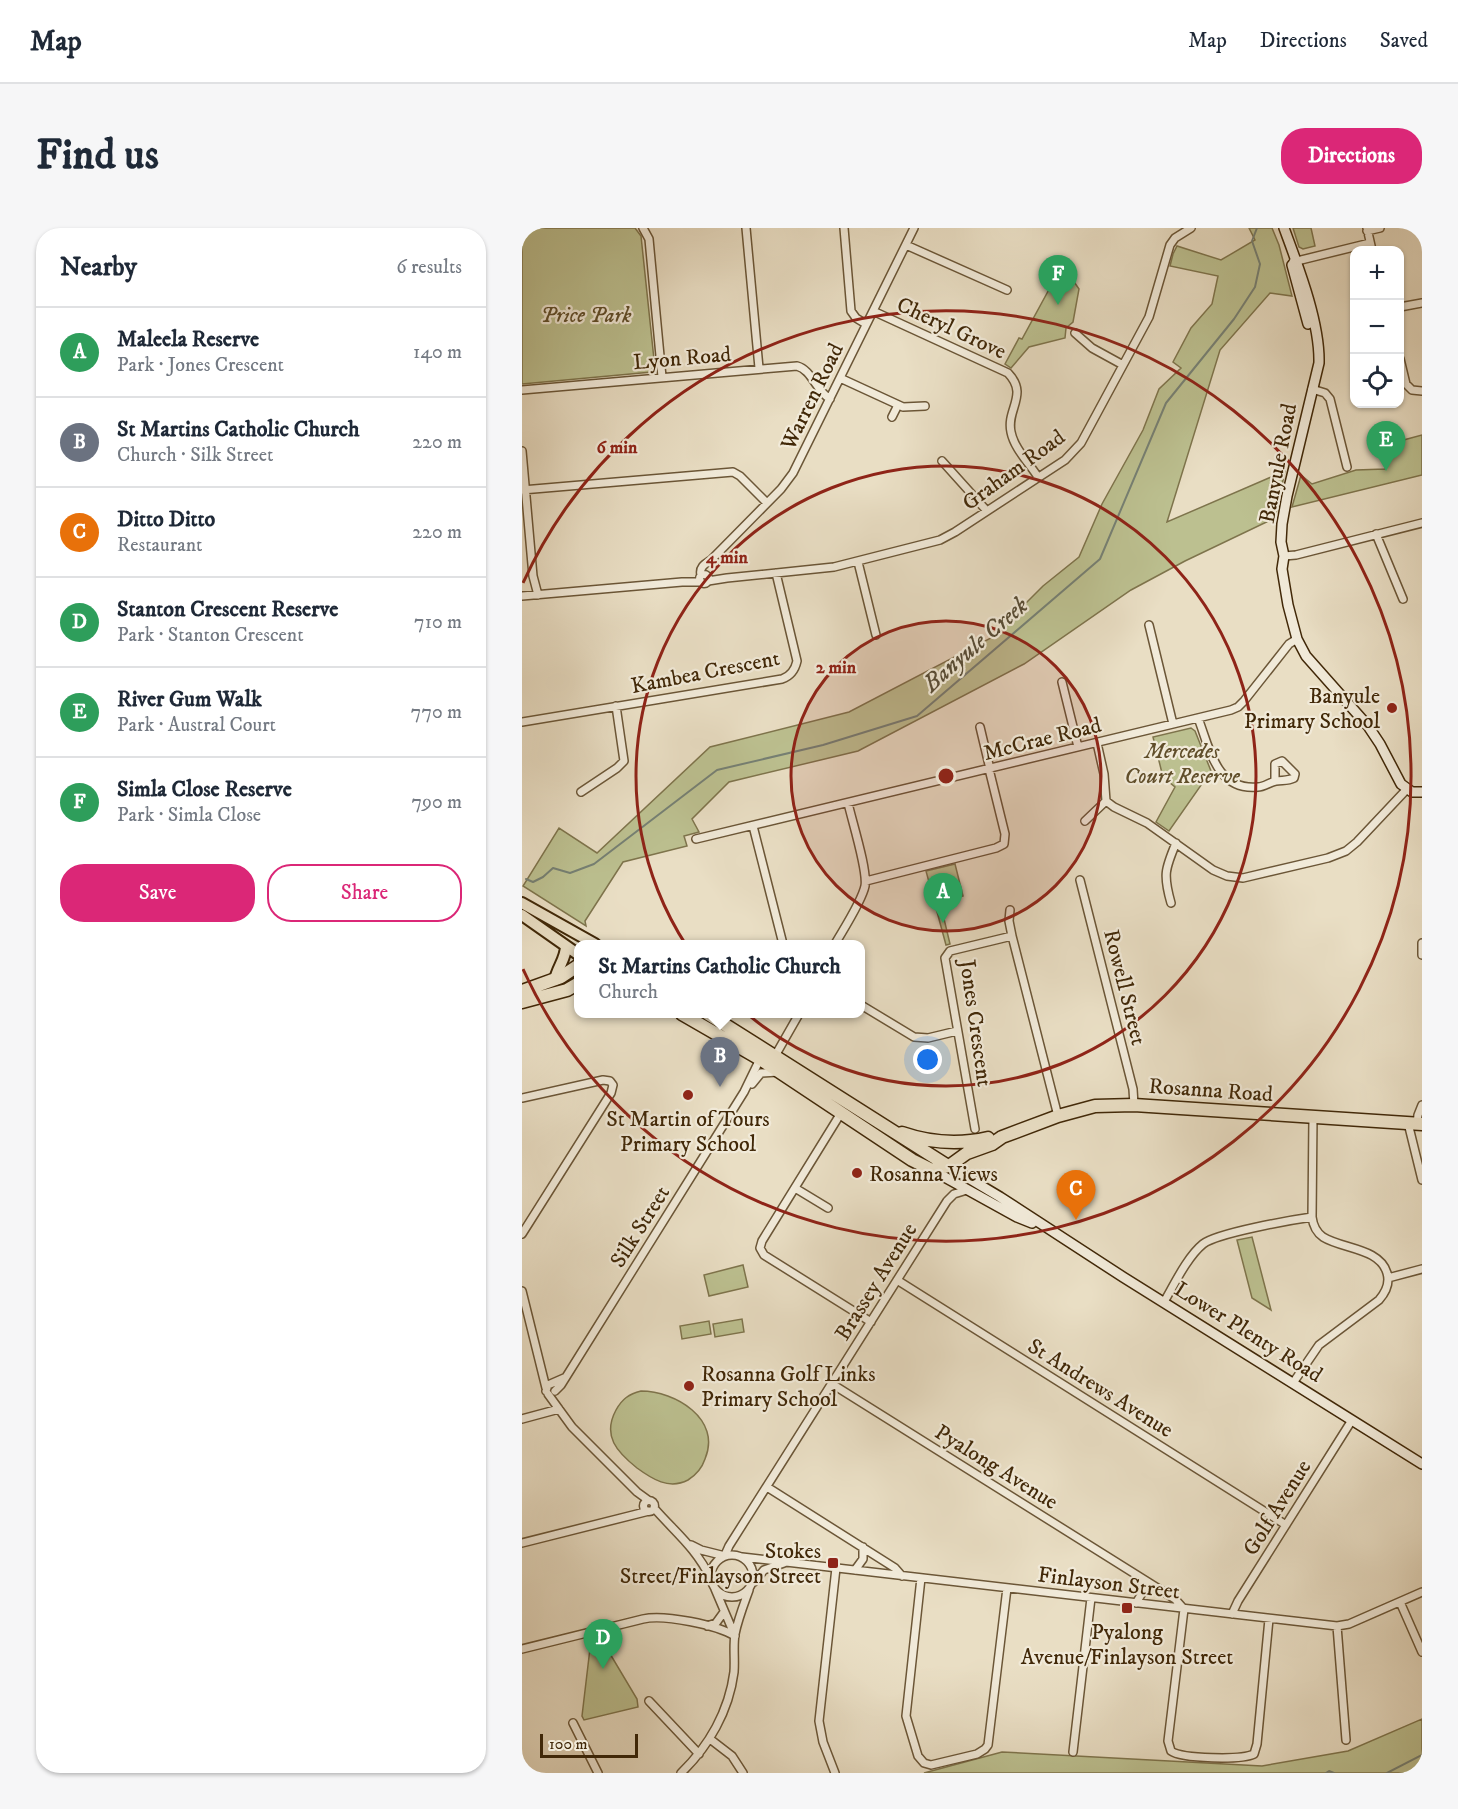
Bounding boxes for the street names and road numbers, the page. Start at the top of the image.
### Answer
street label: Cheryl Grove [892,291,1010,365]
street label: Warren Road [774,339,850,455]
street label: Lyon Road [632,341,732,376]
street label: Banyule Road [1254,401,1303,526]
street label: Graham Road [957,424,1071,517]
street label: Kambea Crescent [629,645,782,700]
street label: McCrae Road [981,712,1104,767]
street label: Rowell Street [1097,927,1152,1048]
street label: Jones Crescent [953,956,998,1088]
street label: Rosanna Road [1148,1073,1274,1108]
street label: Silk Street [605,1181,676,1273]
street label: Brassey Avenue [829,1218,923,1346]
street label: Lower Plenty Road [1169,1276,1327,1389]
street label: St Andrews Avenue [1022,1333,1178,1444]
street label: Pyalong Avenue [930,1419,1063,1516]
street label: Golf Avenue [1237,1455,1317,1561]
street label: Finlayson Street [1036,1561,1182,1606]

